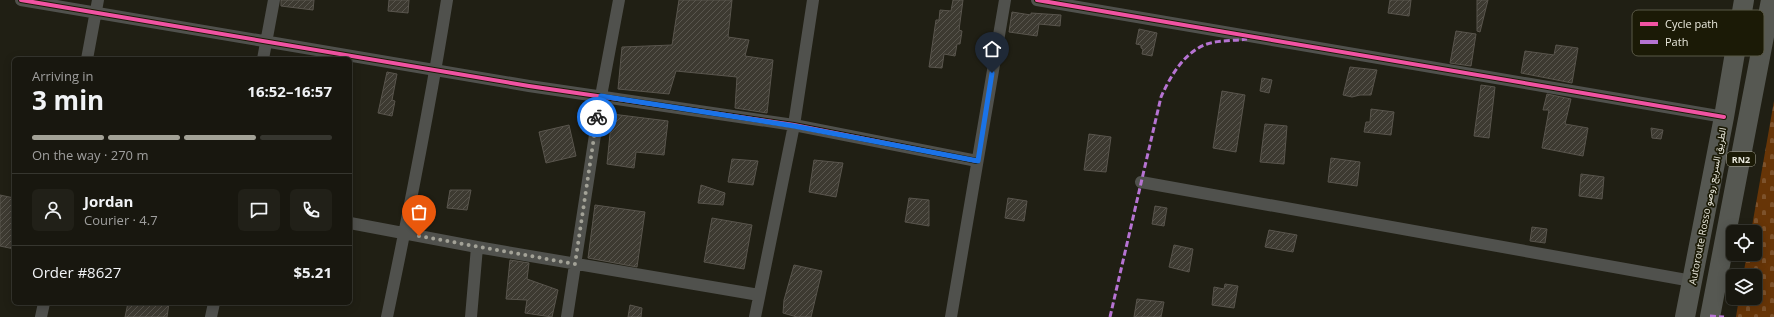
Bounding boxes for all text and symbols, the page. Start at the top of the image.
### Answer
legend [1632,10,1764,56]
text: Cycle path [1665,16,1718,31]
pin [975,32,1009,73]
text: Path [1665,34,1688,49]
icon: home [981,38,1003,60]
text: Arriving in [32,67,94,85]
text: 16:52–16:57 [247,81,332,101]
text: 3 min [32,82,104,118]
courier [577,97,617,137]
icon: bike [586,106,608,128]
street label: Autoroute Rosso الطريق السريع روصو [1685,126,1729,286]
text: On the way · 270 m [32,146,148,164]
road number: RN2 [1727,152,1755,166]
button: person [32,189,74,231]
button: chat [238,189,280,231]
button: phone [290,189,332,231]
text: Jordan [84,191,133,211]
pin [402,195,436,236]
icon: bag [408,201,430,223]
text: Courier · 4.7 [84,211,158,229]
map controls [1726,225,1762,305]
button: locate [1726,225,1762,261]
text: Order #8627 [32,262,121,282]
text: $5.21 [293,262,332,282]
button: layers [1726,269,1762,305]

